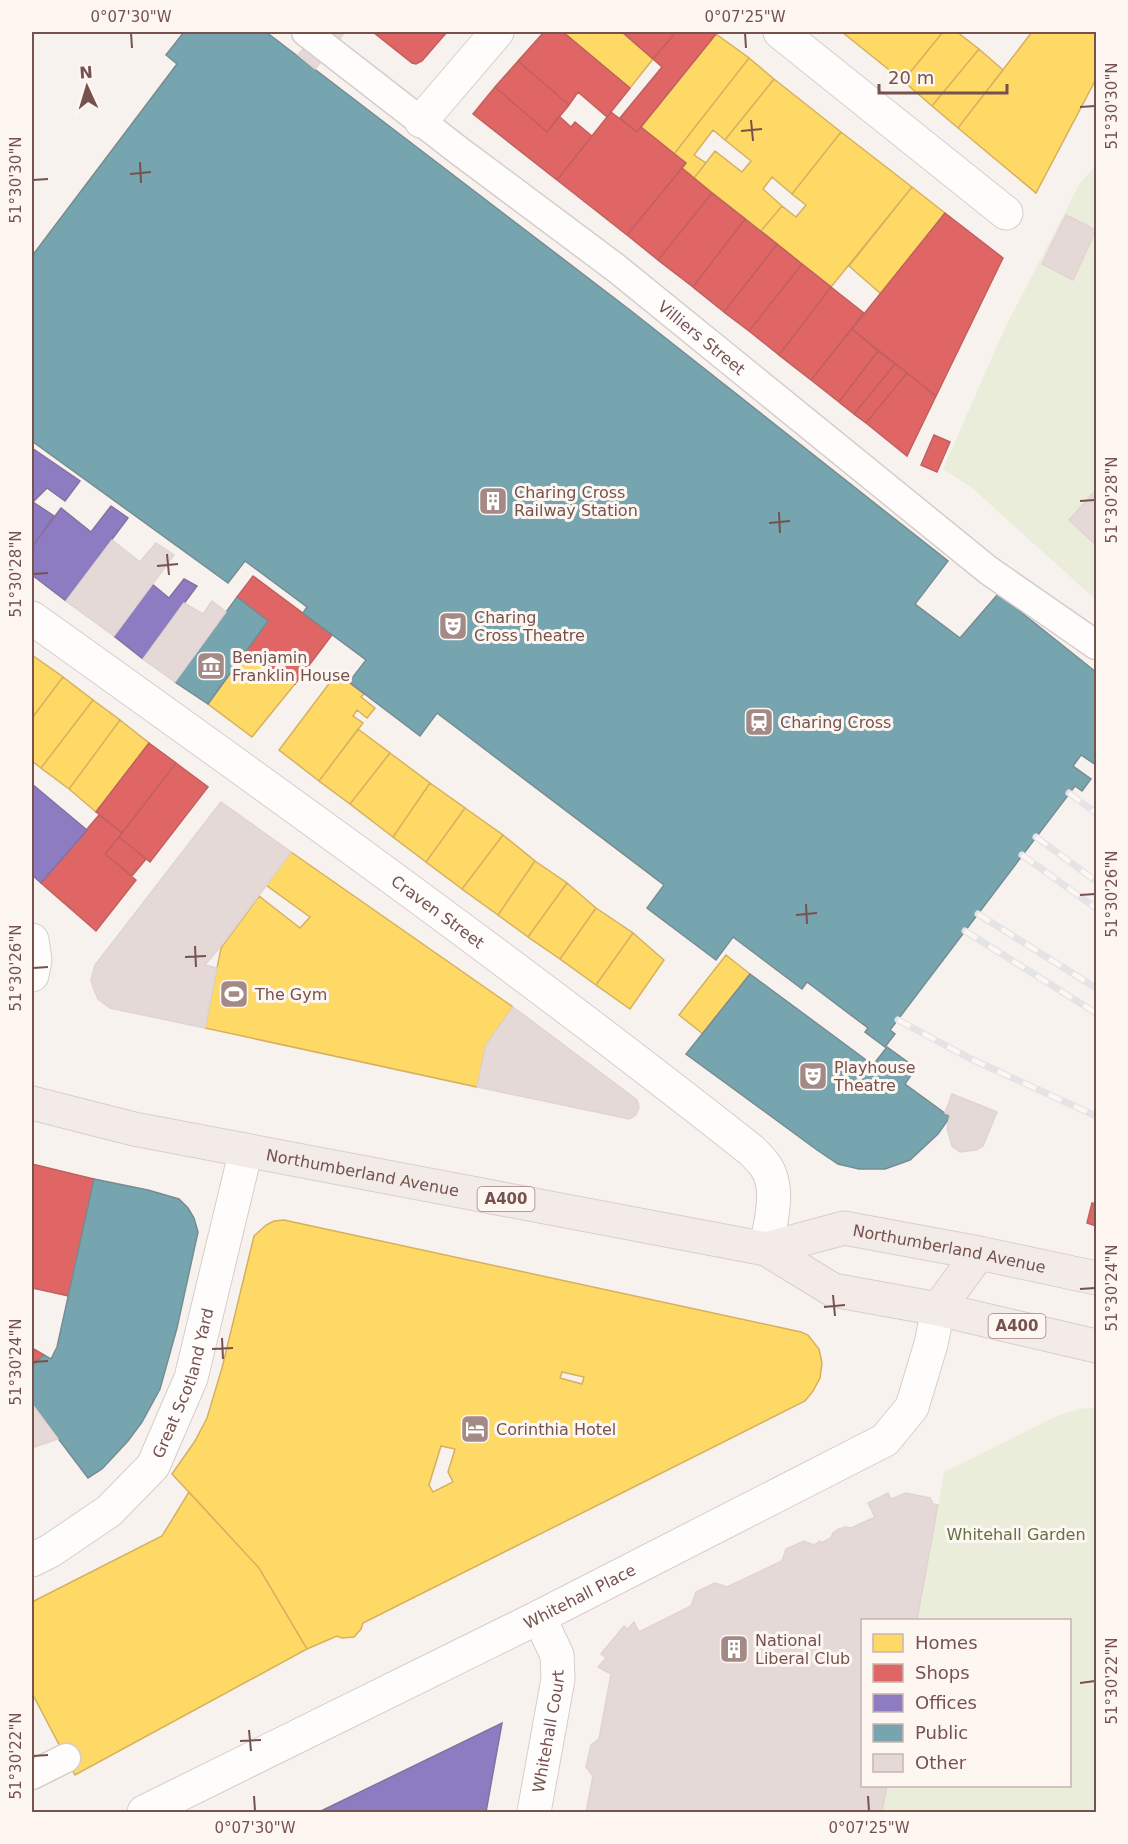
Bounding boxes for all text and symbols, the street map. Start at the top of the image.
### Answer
text: 0°07'30"W [90,8,172,26]
text: 0°07'25"W [704,8,786,26]
north arrow [57,57,117,117]
scale bar [879,57,1006,95]
text: 51°30'30"N [1103,62,1121,150]
text: N [79,63,93,82]
text: 20 m [888,67,934,88]
text: 51°30'30"N [7,136,25,224]
street label: Villiers Street [654,296,749,379]
text: 51°30'28"N [1103,456,1121,544]
place label: Charing Cross Railway Station [514,483,638,520]
building icon: Charing Cross Railway Station [477,485,509,517]
text: 51°30'28"N [7,530,25,618]
place label: Charing Cross Theatre [474,608,585,645]
theatre icon: Charing Cross Theatre [437,610,469,642]
place label: Benjamin Franklin House [232,648,350,685]
museum icon: Benjamin Franklin House [195,650,227,682]
station icon: Charing Cross [743,706,775,738]
place label: Charing Cross [780,713,891,732]
text: 51°30'26"N [1103,850,1121,938]
street label: Craven Street [388,871,488,952]
text: 51°30'26"N [7,924,25,1012]
sports icon: The Gym [218,978,250,1010]
place label: The Gym [254,985,327,1004]
place label: Playhouse Theatre [833,1058,916,1095]
theatre icon: Playhouse Theatre [797,1060,829,1092]
street label: Northumberland Avenue [265,1145,461,1200]
road number: A400 [478,1187,534,1211]
street label: Northumberland Avenue [851,1220,1048,1277]
text: 51°30'24"N [1103,1244,1121,1332]
street label: Great Scotland Yard [148,1306,217,1461]
road number: A400 [988,1314,1046,1338]
text: 51°30'24"N [7,1318,25,1406]
hotel icon: Corinthia Hotel [459,1413,491,1445]
place label: Corinthia Hotel [496,1420,616,1439]
park label: Whitehall Garden [946,1525,1086,1544]
street label: Whitehall Place [520,1560,639,1633]
legend [861,1619,1071,1787]
place label: National Liberal Club [755,1631,850,1668]
text: Homes [915,1632,978,1653]
building icon: National Liberal Club [718,1633,750,1665]
text: 51°30'22"N [1103,1637,1121,1725]
text: Shops [915,1662,970,1683]
street label: Whitehall Court [528,1670,568,1794]
text: Offices [915,1692,977,1713]
text: 51°30'22"N [7,1712,25,1800]
text: Public [915,1722,968,1743]
text: Other [915,1752,967,1773]
text: 0°07'30"W [214,1819,296,1837]
text: 0°07'25"W [828,1819,910,1837]

